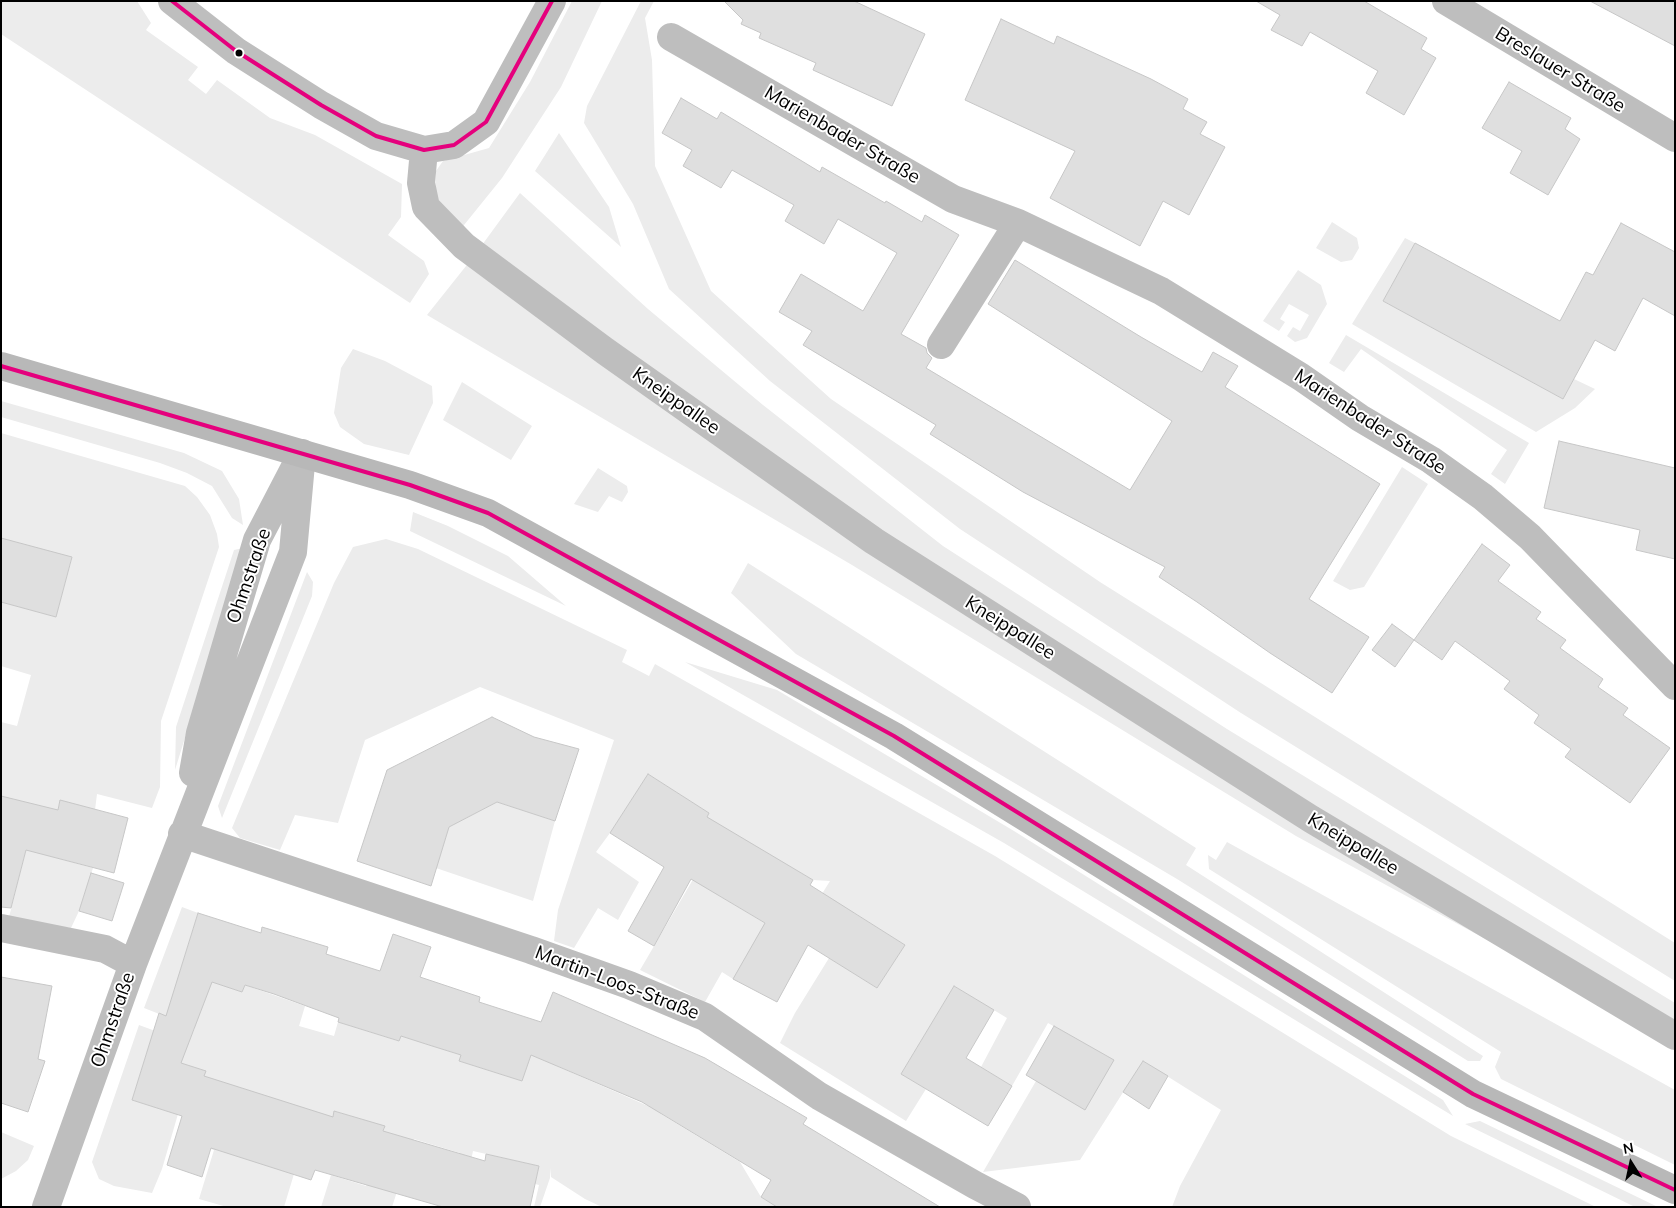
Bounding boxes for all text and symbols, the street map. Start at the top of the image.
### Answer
street label: Breslauer Straße [1491,22,1629,118]
unlabelled marker [234,48,244,58]
street label: Marienbader Straße [760,81,924,189]
street label: Kneippallee [628,362,724,440]
street label: Marienbader Straße [1290,365,1450,479]
street label: Ohmstraße [222,525,276,627]
street label: Kneippallee [961,591,1059,665]
street label: Kneippallee [1303,808,1403,880]
street label: Martin-Loos-Straße [532,941,702,1025]
street label: Ohmstraße [86,969,140,1071]
north arrow [1606,1138,1656,1188]
text: N [1622,1138,1635,1158]

